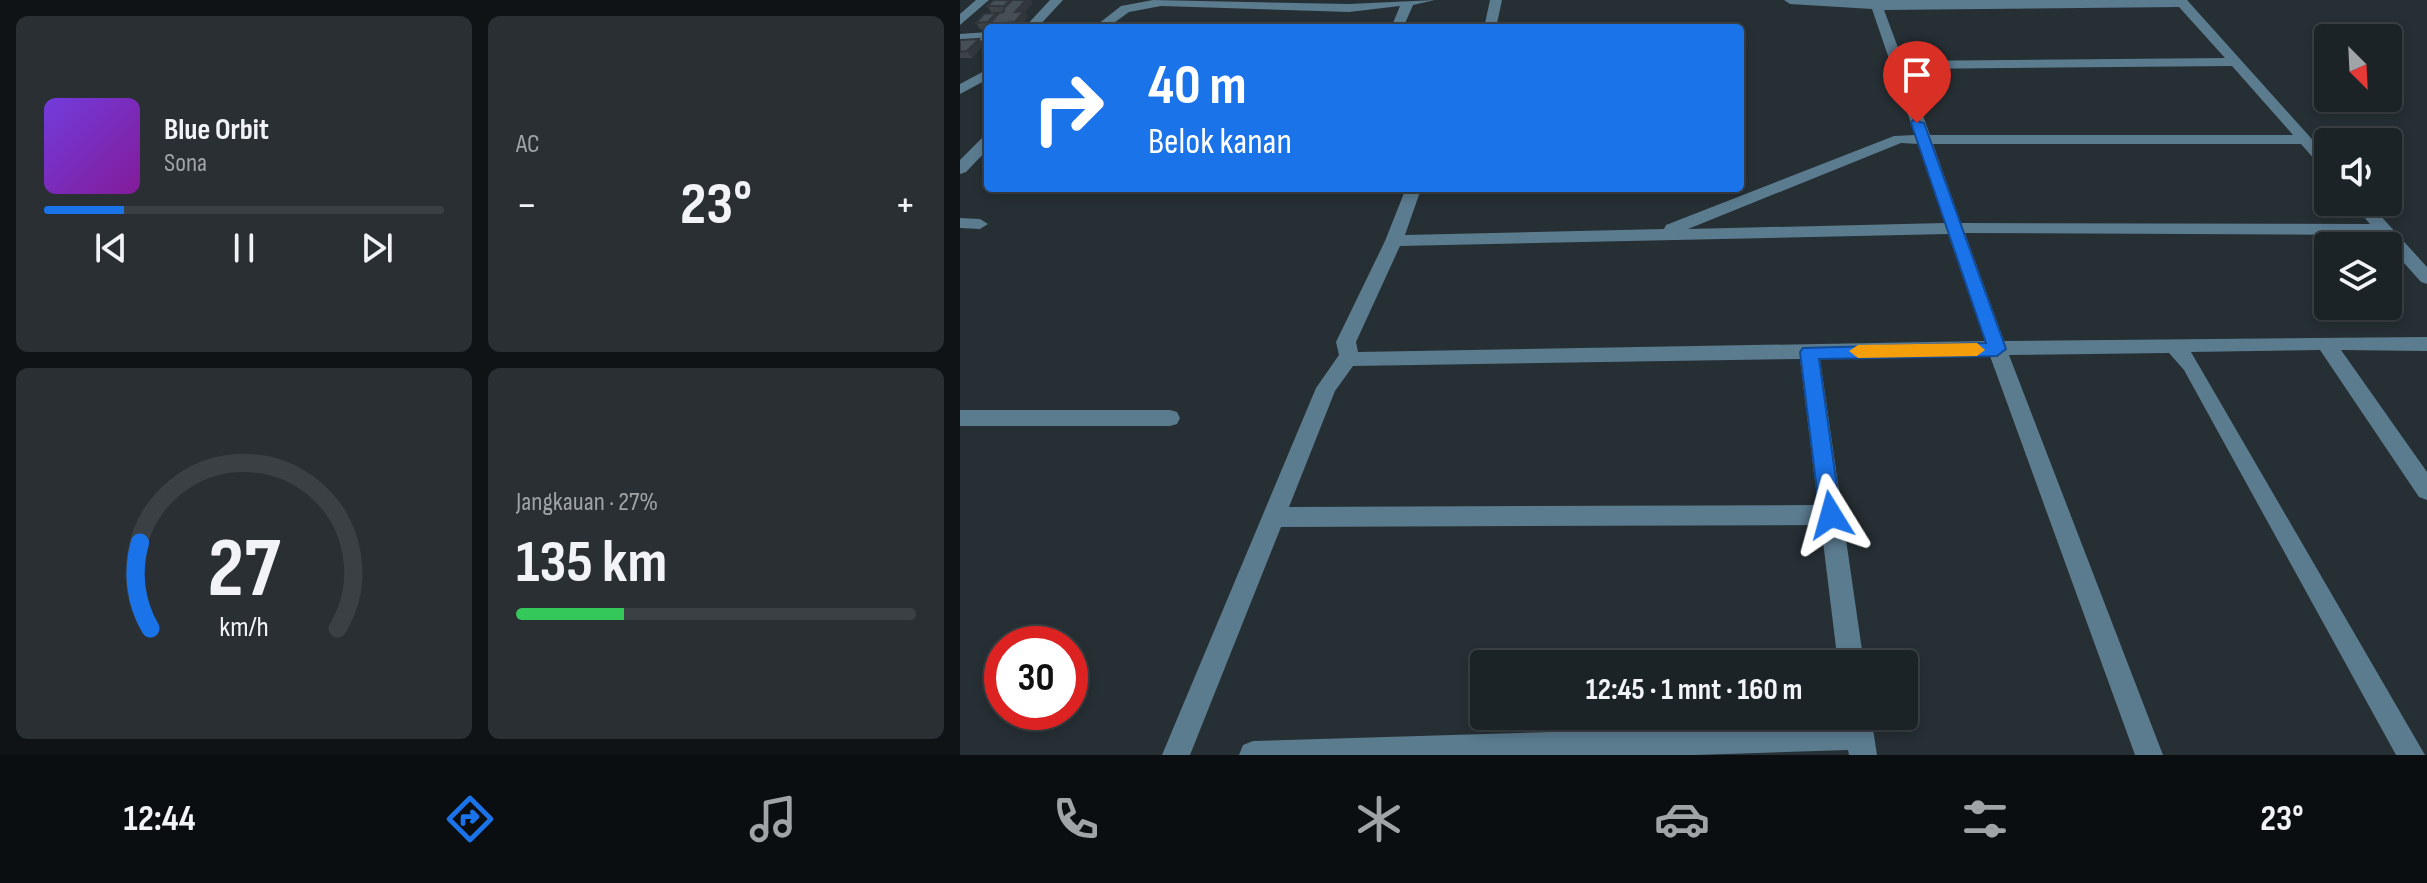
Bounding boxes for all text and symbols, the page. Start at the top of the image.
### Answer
north arrow [2314,24,2402,112]
map controls [2314,24,2402,320]
pin [1883,41,1951,123]
text: 40 m [1148,53,1247,120]
icon: arrive [1895,53,1939,97]
icon: right [1016,56,1120,160]
text: Blue Orbit [164,112,269,148]
text: Belok kanan [1148,121,1292,164]
button: sound [2314,128,2402,216]
text: AC [516,129,540,160]
text: Sona [164,148,207,179]
text: 23° [680,169,752,241]
text: − [516,179,538,232]
text: + [894,179,916,232]
icon: previous [89,226,133,270]
icon: pause [222,226,266,270]
icon: next [355,226,399,270]
button: layers [2314,232,2402,320]
position arrow [1789,473,1873,557]
text: Jangkauan · 27% [516,487,658,518]
text: 27 [208,520,281,620]
text: 135 km [516,527,667,599]
text: km/h [219,610,269,645]
speed limit sign: 30 [984,626,1088,730]
text: 12:45 · 1 mnt · 160 m [1586,672,1802,708]
icon: directions [442,791,498,847]
icon: music [745,791,801,847]
icon: phone [1048,791,1104,847]
icon: climate [1351,791,1407,847]
icon: car [1654,791,1710,847]
icon: filters [1957,791,2013,847]
text: 12:44 [123,798,195,841]
text: 23° [2260,798,2303,841]

